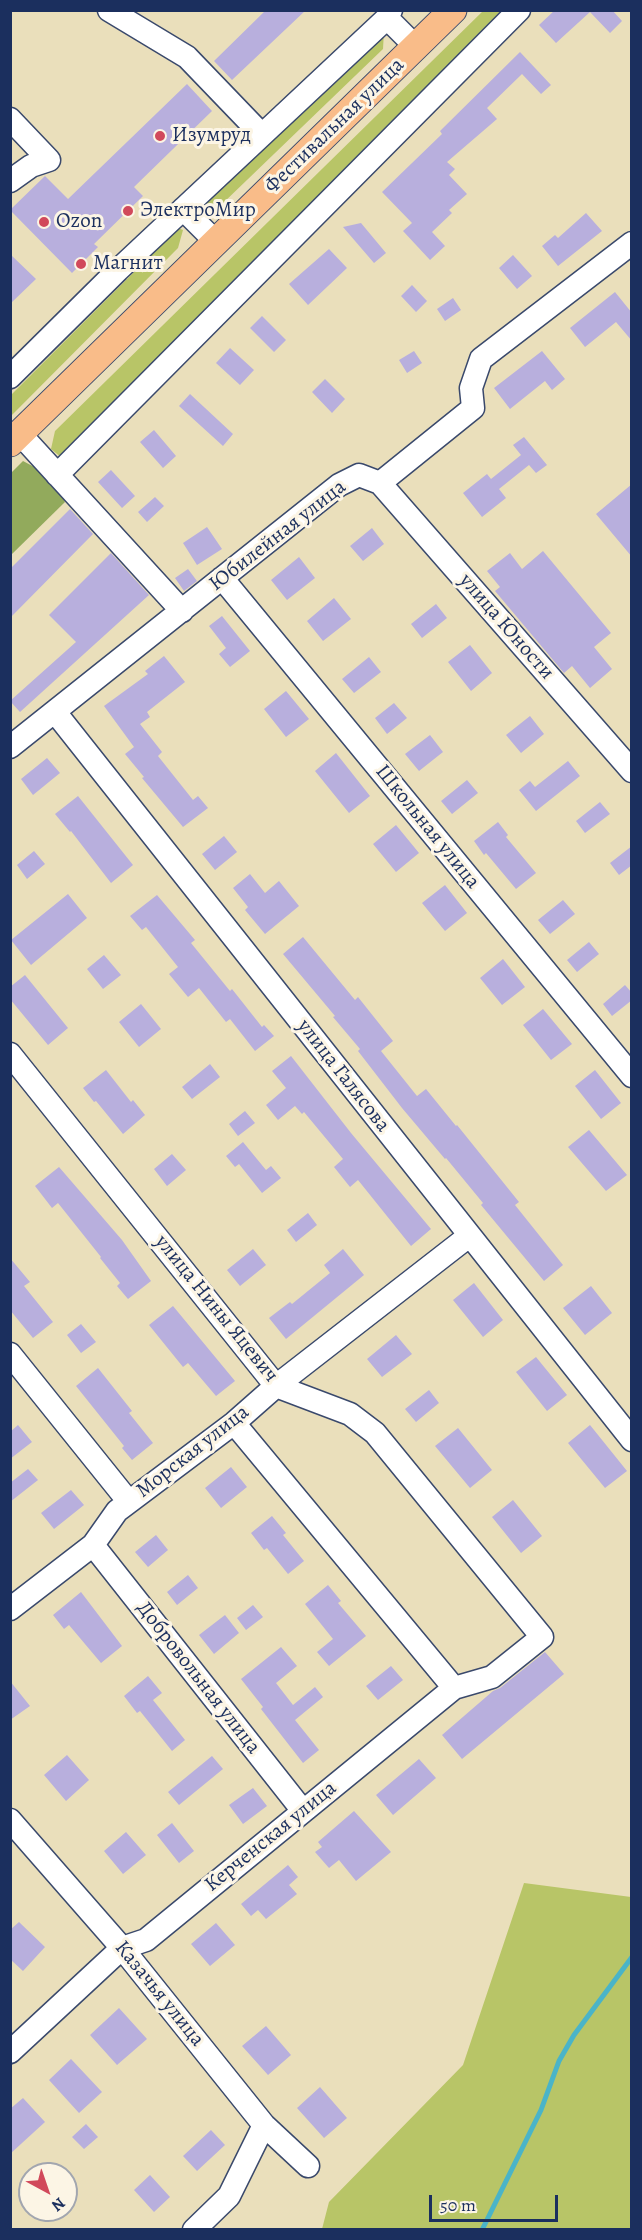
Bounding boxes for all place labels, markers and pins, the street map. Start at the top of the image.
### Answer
place label: Изумруд [172,123,251,149]
marker: Изумруд [153,129,167,143]
place label: ЭлектроМир [140,198,256,224]
marker: ЭлектроМир [121,204,135,218]
place label: Ozon [56,209,102,235]
marker: Ozon [37,215,51,229]
place label: Магнит [93,251,163,277]
marker: Магнит [74,257,88,271]

